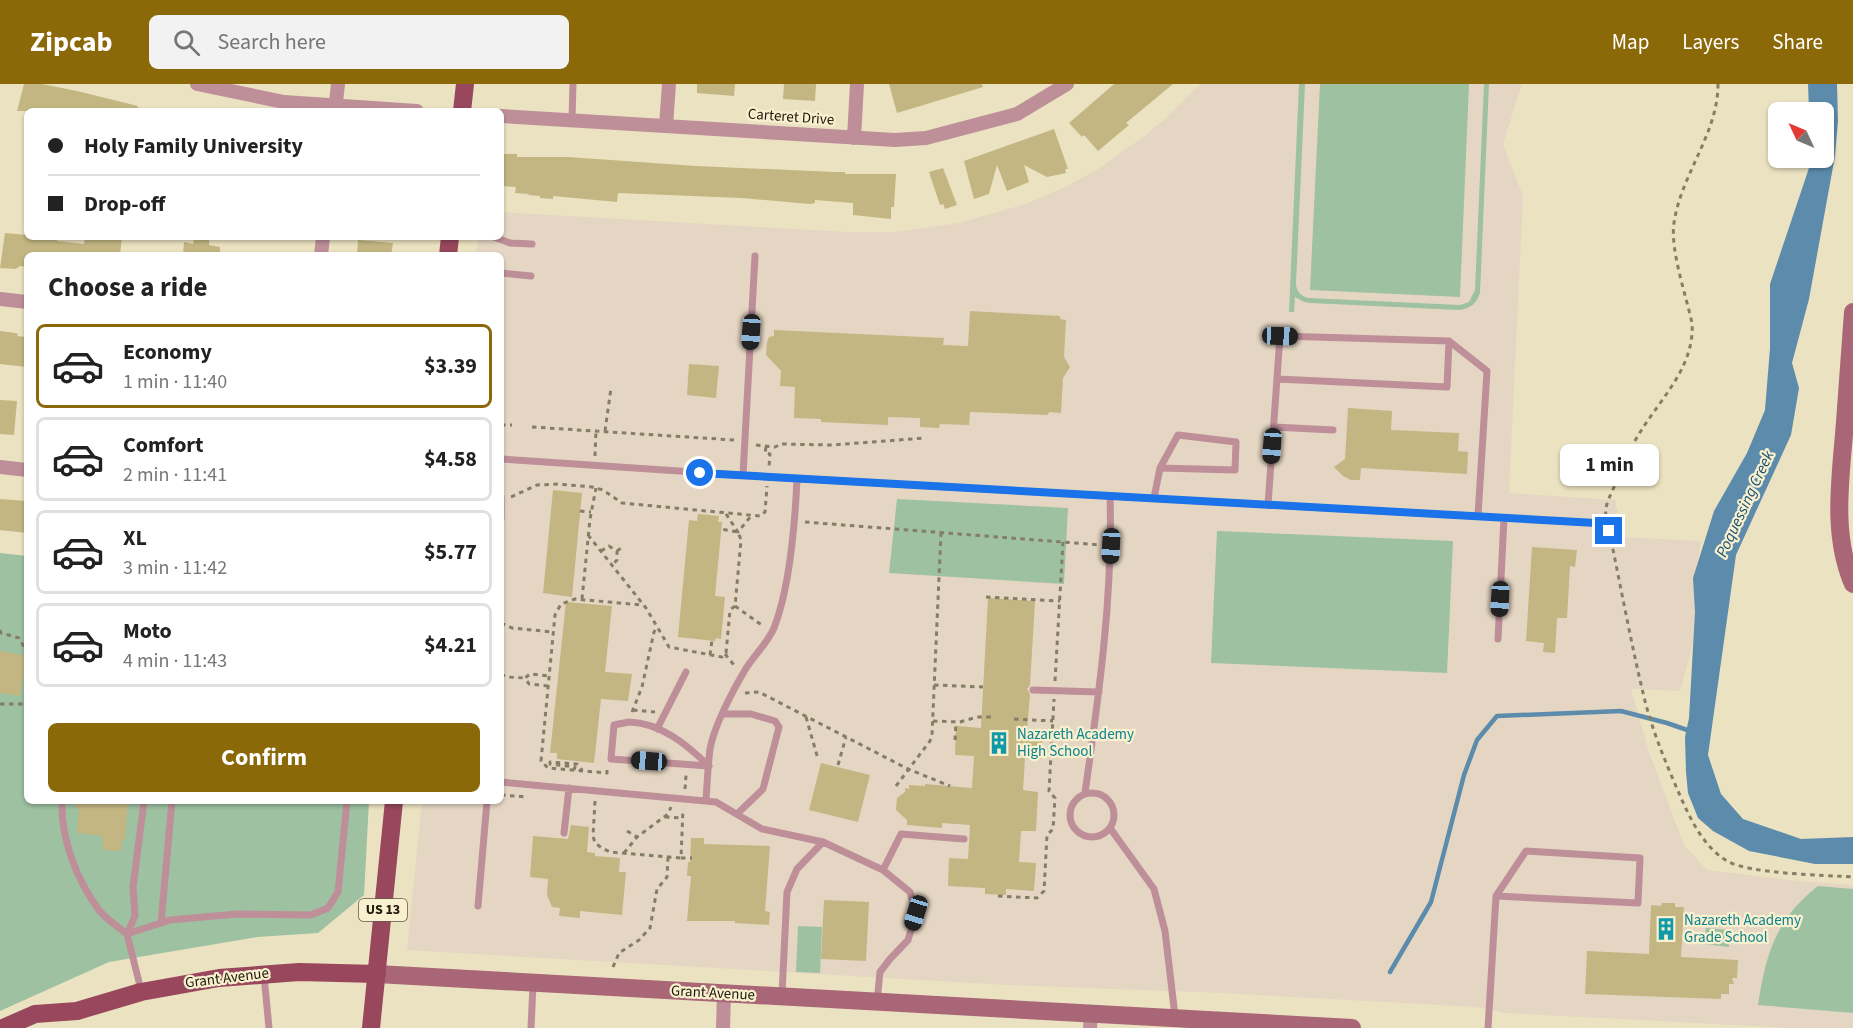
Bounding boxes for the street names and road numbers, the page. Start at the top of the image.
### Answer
street label: Carteret Drive [747,104,835,130]
road number: US 13 [359,899,407,921]
street label: Grant Avenue [184,962,270,994]
street label: Grant Avenue [670,980,756,1006]

